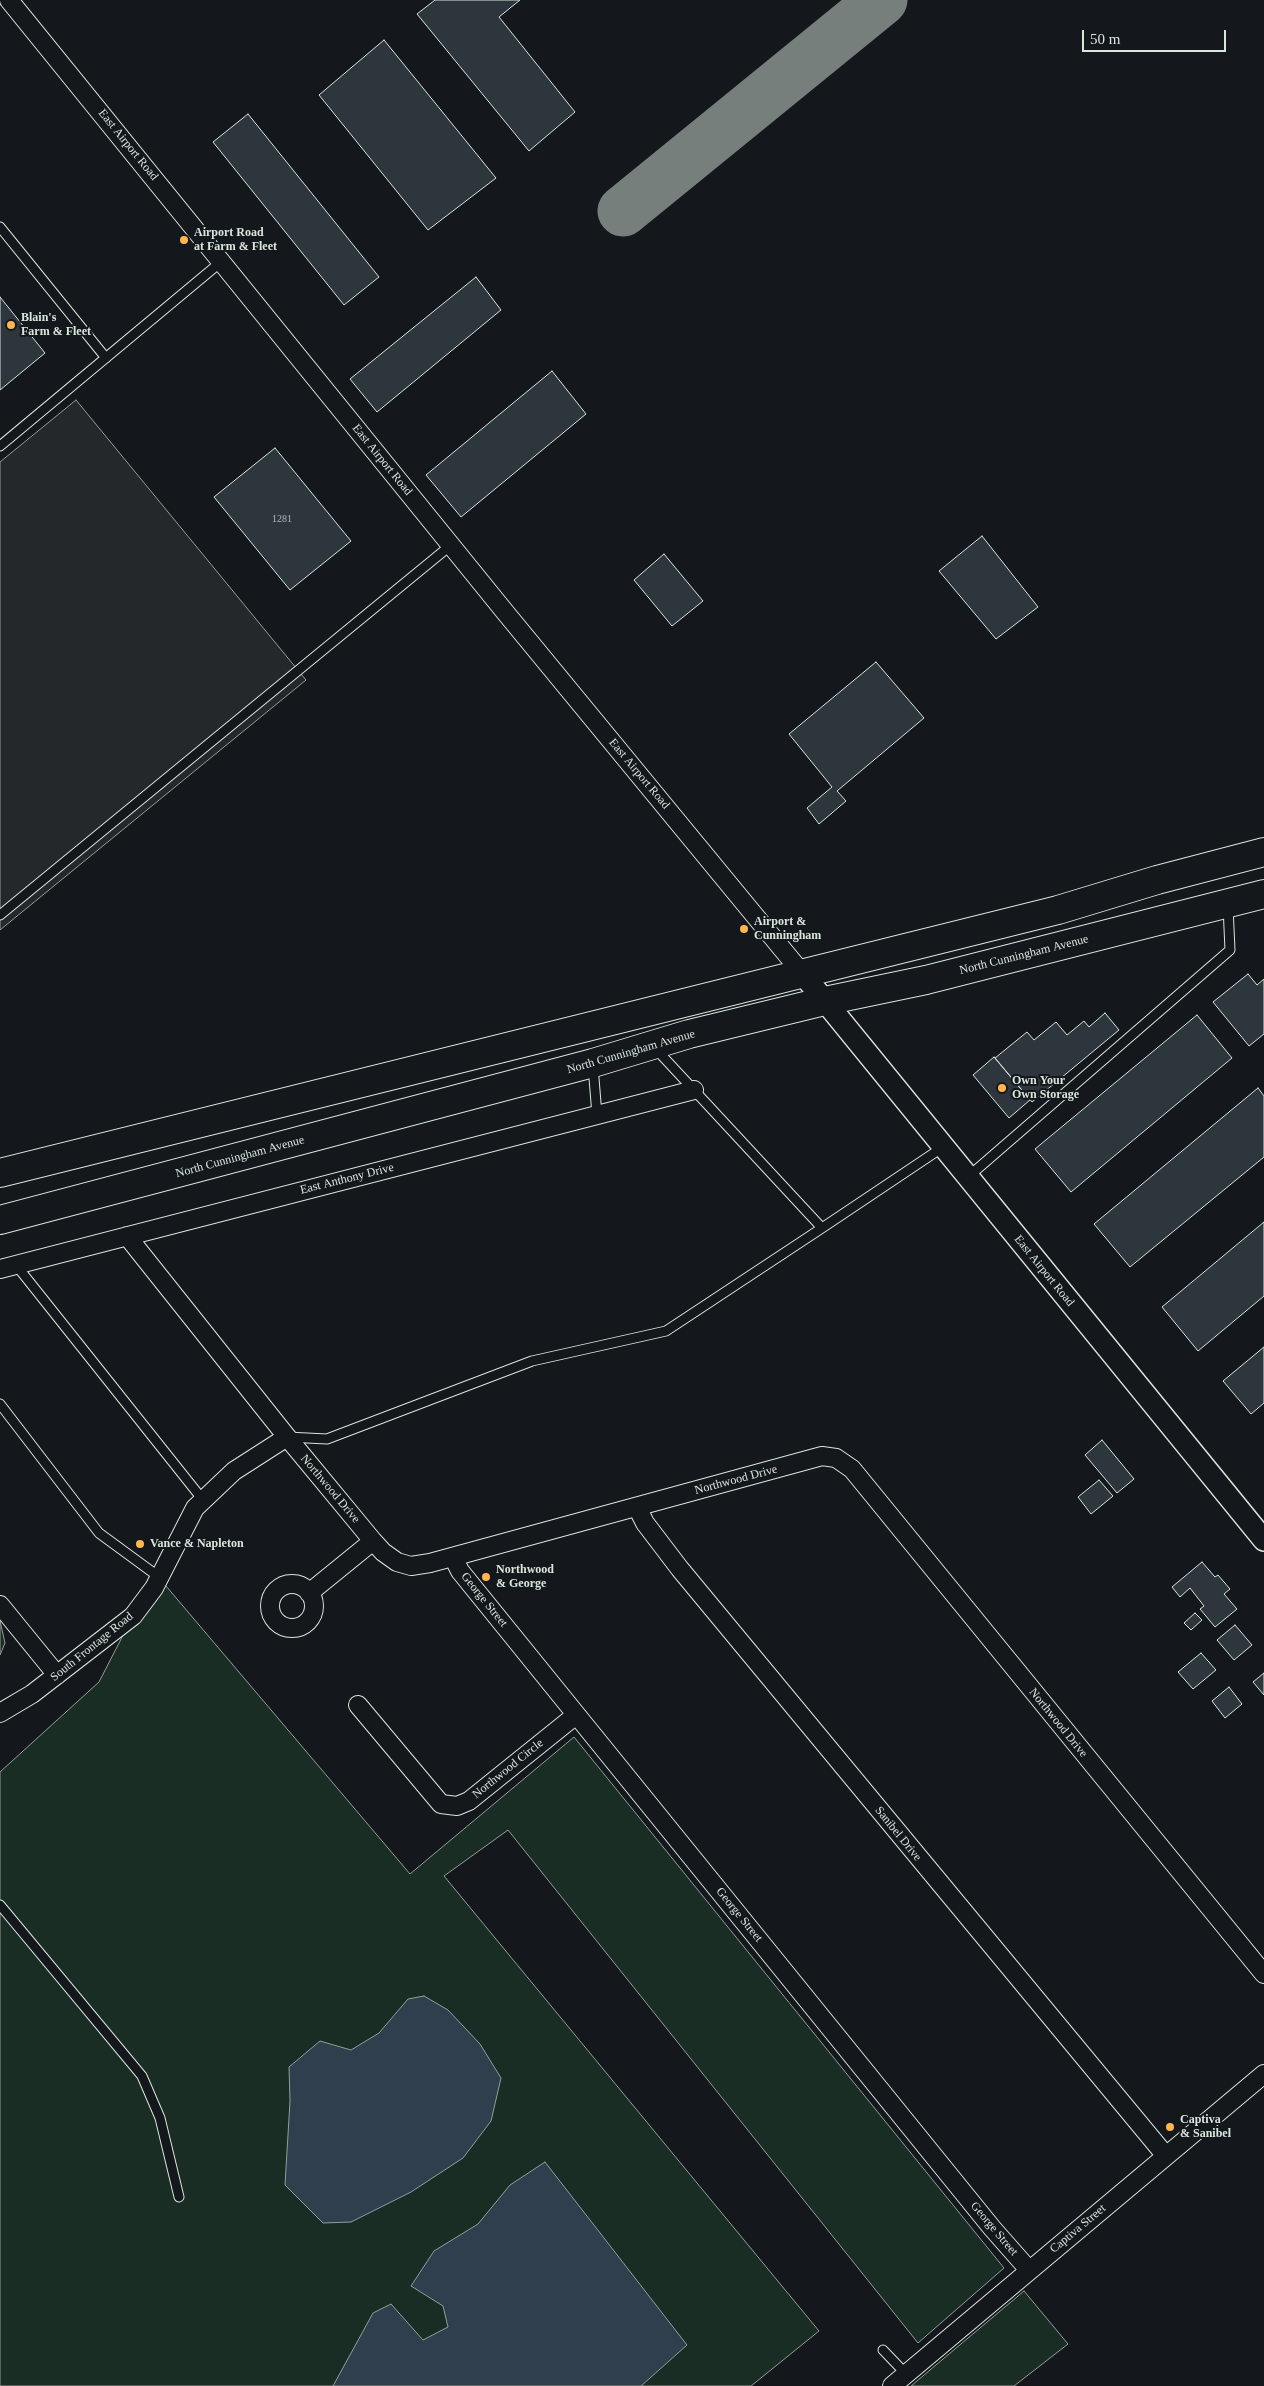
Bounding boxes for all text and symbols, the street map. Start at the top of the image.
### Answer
scale bar [1084,20,1228,52]
text: 50 m [1090,31,1120,47]
street label: East Airport Road [95,107,161,183]
place label: Airport Road at Farm & Fleet [194,226,277,254]
marker: Airport Road at Farm & Fleet [178,234,190,246]
place label: Blain's Farm & Fleet [21,311,91,339]
marker: Blain's Farm & Fleet [5,319,17,331]
street label: East Airport Road [349,422,415,498]
house number: 1281 [272,513,292,525]
street label: East Airport Road [605,736,673,812]
place label: Airport & Cunningham [754,915,821,943]
marker: Airport & Cunningham [738,923,750,935]
street label: North Cunningham Avenue [958,932,1090,978]
street label: North Cunningham Avenue [565,1027,697,1077]
place label: Own Your Own Storage [1012,1074,1079,1102]
marker: Own Your Own Storage [996,1082,1008,1094]
street label: North Cunningham Avenue [174,1133,306,1181]
street label: East Anthony Drive [299,1160,395,1198]
street label: East Airport Road [1011,1233,1077,1309]
street label: Northwood Drive [297,1452,363,1526]
street label: Northwood Drive [693,1462,779,1498]
place label: Vance & Napleton [150,1537,244,1551]
marker: Vance & Napleton [134,1538,146,1550]
place label: Northwood & George [496,1563,554,1591]
street label: George Street [458,1570,510,1630]
marker: Northwood & George [480,1571,492,1583]
street label: South Frontage Road [48,1609,136,1685]
street label: Northwood Drive [1026,1685,1090,1761]
street label: Northwood Circle [470,1736,546,1802]
street label: Sanibel Drive [872,1804,924,1864]
street label: George Street [713,1885,765,1945]
place label: Captiva & Sanibel [1180,2113,1231,2141]
marker: Captiva & Sanibel [1164,2121,1176,2133]
street label: George Street [967,2199,1021,2259]
street label: Captiva Street [1047,2202,1109,2256]

